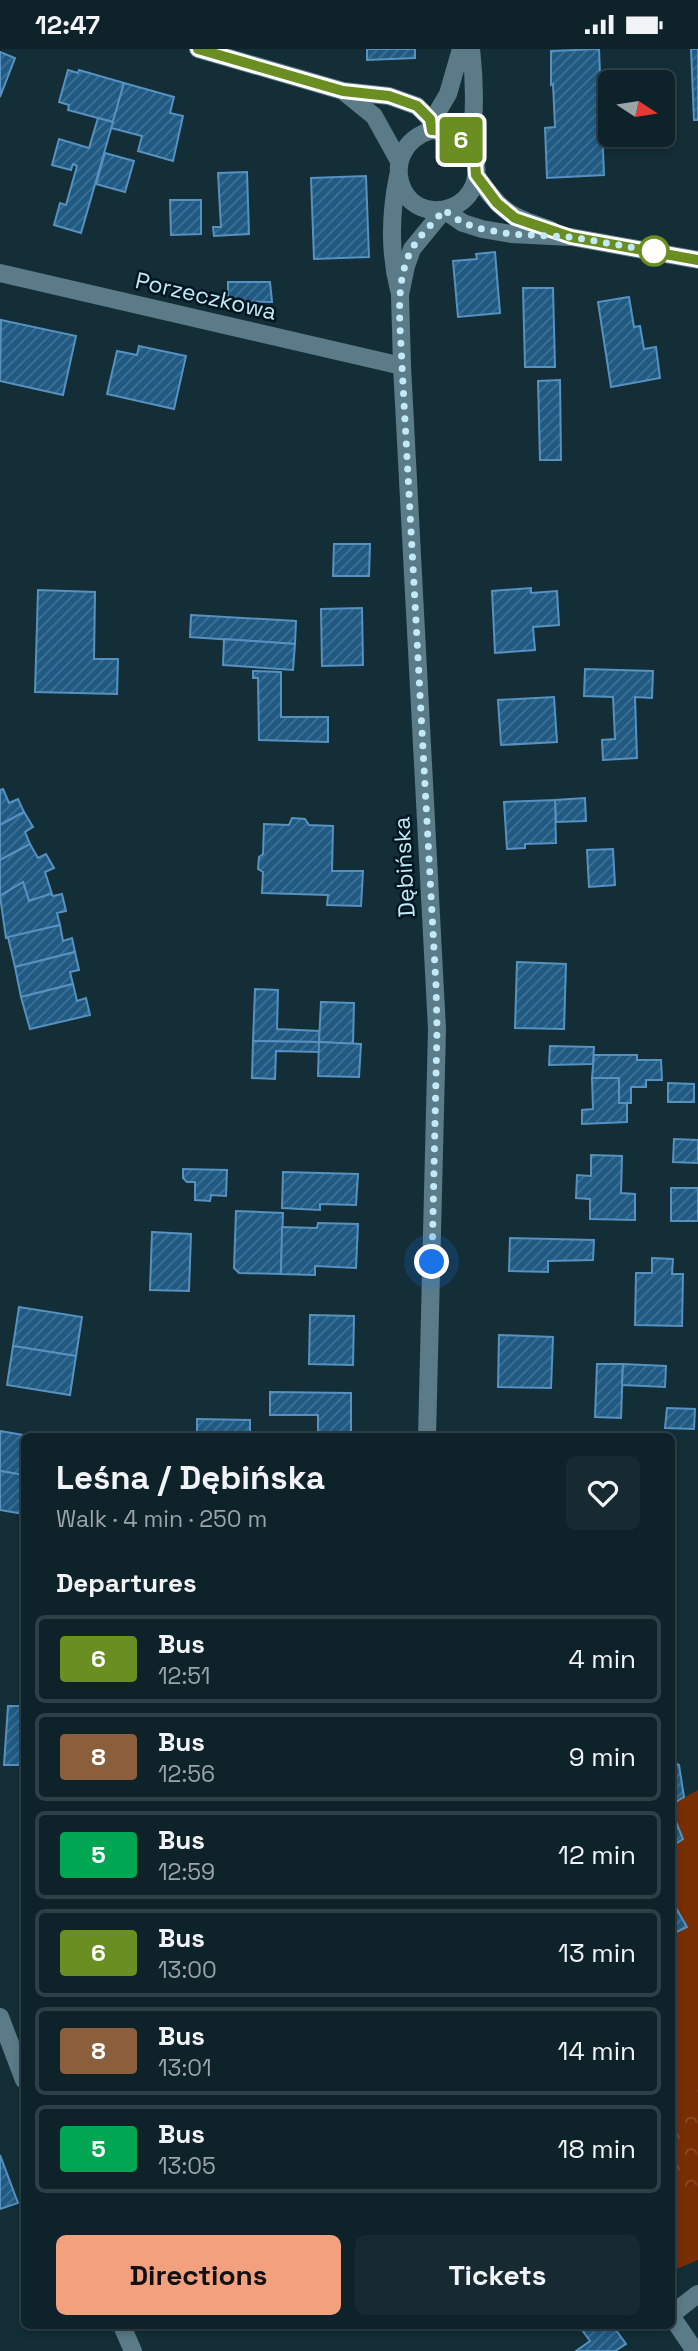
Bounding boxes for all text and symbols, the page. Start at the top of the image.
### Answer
text: 12:47 [35,8,100,42]
north arrow [598,70,676,147]
map controls [598,70,675,147]
line badge: 6 [438,117,484,163]
text: 6 [454,124,468,155]
unlabelled marker [639,236,669,266]
street label: Porzeczkowa [132,265,280,327]
street label: Dębińska [386,816,422,918]
your location [414,1244,449,1279]
button: heart [566,1456,640,1530]
text: Leśna / Dębińska [56,1457,325,1499]
text: Walk · 4 min · 250 m [56,1504,267,1534]
text: Departures [56,1566,197,1600]
text: Bus [158,1627,205,1661]
text: 4 min [568,1642,636,1676]
text: 6 [91,1643,106,1674]
text: 12:51 [158,1661,210,1691]
text: Bus [158,1725,205,1759]
text: 9 min [569,1740,636,1774]
text: 8 [91,1741,106,1772]
text: 12:56 [158,1759,215,1789]
text: Bus [158,1823,205,1857]
text: 12 min [558,1838,636,1872]
text: 5 [91,1839,106,1870]
text: 12:59 [158,1857,215,1887]
text: Bus [158,1921,205,1955]
text: 13 min [558,1936,636,1970]
text: 6 [91,1937,106,1968]
text: 13:00 [158,1955,217,1985]
text: Bus [158,2019,205,2053]
text: 14 min [558,2034,636,2068]
text: 8 [91,2035,106,2066]
text: 13:01 [158,2053,212,2083]
text: Bus [158,2117,205,2151]
text: 18 min [558,2132,636,2166]
text: 5 [91,2133,106,2164]
text: 13:05 [158,2151,216,2181]
button: Directions [56,2235,341,2315]
button: Tickets [355,2235,640,2315]

